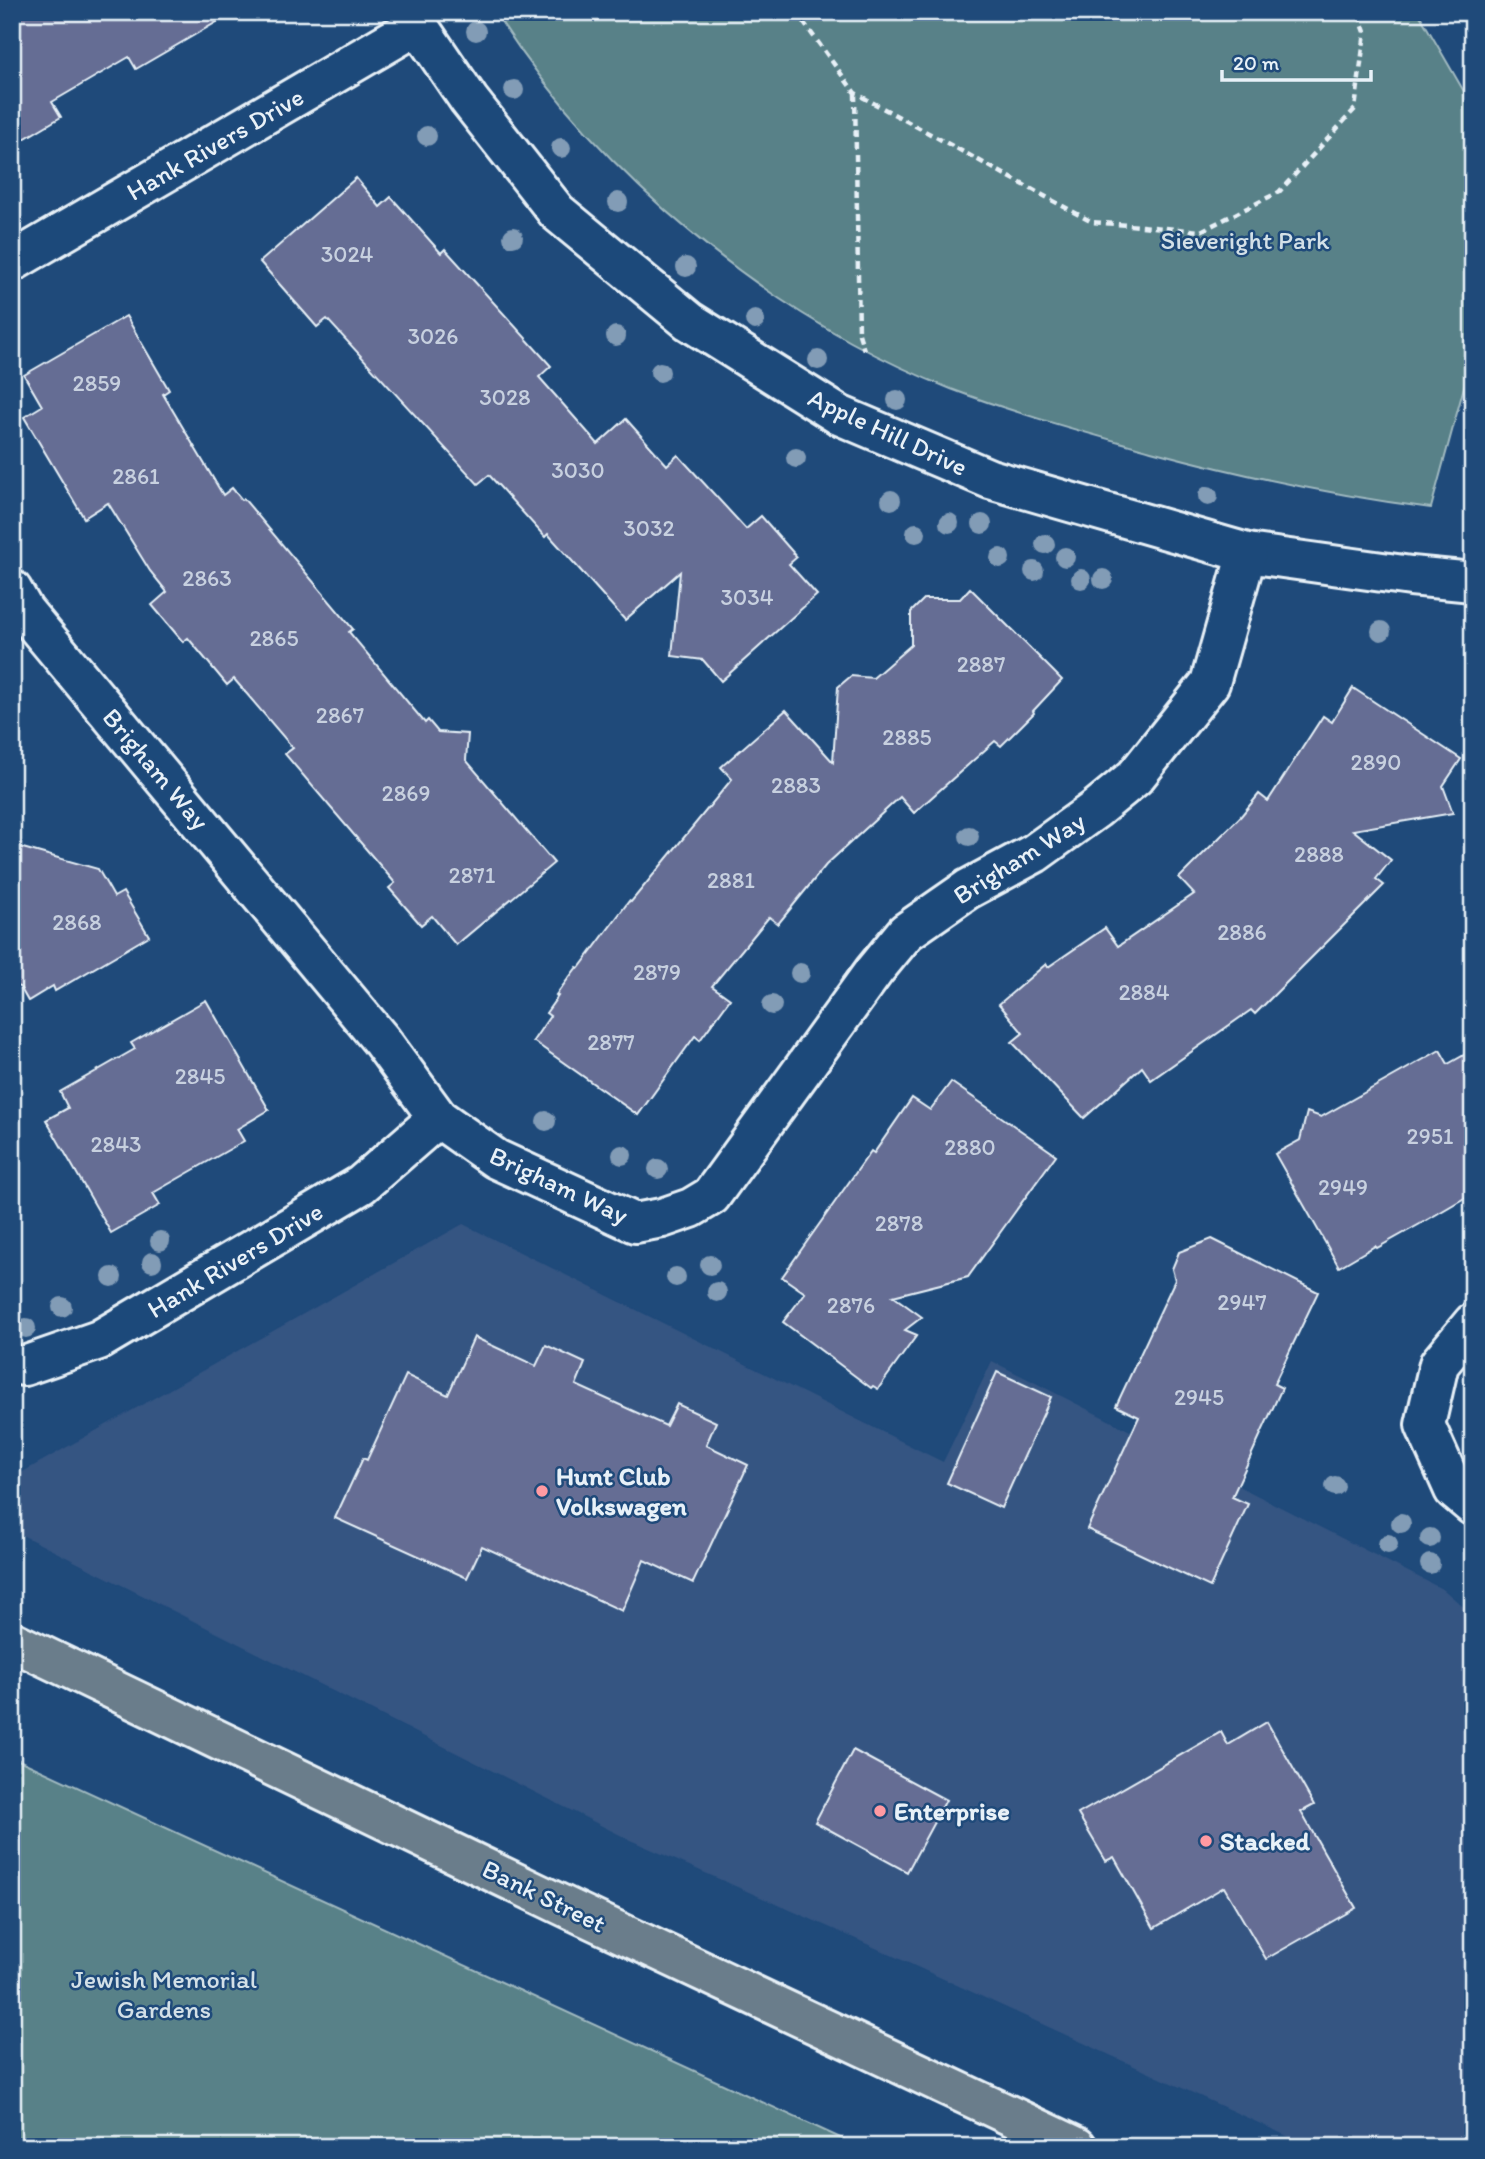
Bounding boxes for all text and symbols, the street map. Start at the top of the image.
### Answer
scale bar [1222,38,1371,82]
text: 20 m [1233,50,1280,75]
street label: Hank Rivers Drive [121,80,309,208]
park label: Sieveright Park [1161,224,1330,256]
house number: 3024 [321,240,373,268]
house number: 3026 [408,322,458,350]
house number: 2859 [73,369,121,397]
street label: Apple Hill Drive [803,381,973,483]
house number: 3028 [479,383,531,411]
house number: 3030 [551,456,605,484]
house number: 2861 [112,462,160,490]
house number: 3032 [623,514,675,542]
house number: 2863 [182,564,232,592]
house number: 3034 [720,583,774,611]
house number: 2865 [250,624,298,652]
house number: 2887 [957,650,1005,678]
house number: 2867 [316,701,364,729]
street label: Brigham Way [96,702,216,836]
house number: 2885 [882,723,932,751]
house number: 2890 [1351,748,1401,776]
house number: 2883 [771,771,821,799]
house number: 2869 [382,779,430,807]
street label: Brigham Way [947,805,1091,911]
house number: 2888 [1294,840,1344,868]
house number: 2871 [449,861,496,889]
house number: 2881 [707,866,755,894]
house number: 2868 [52,908,102,936]
house number: 2886 [1217,918,1267,946]
house number: 2879 [633,958,681,986]
house number: 2884 [1118,978,1170,1006]
house number: 2877 [587,1028,635,1056]
house number: 2845 [175,1062,225,1090]
house number: 2951 [1407,1122,1454,1150]
house number: 2843 [90,1130,142,1158]
house number: 2880 [944,1133,996,1161]
street label: Brigham Way [485,1139,633,1231]
house number: 2949 [1318,1173,1368,1201]
street label: Hank Rivers Drive [141,1195,329,1325]
house number: 2878 [875,1209,923,1237]
house number: 2947 [1217,1288,1267,1316]
house number: 2876 [827,1291,875,1319]
house number: 2945 [1174,1383,1224,1411]
place label: Hunt Club Volkswagen [556,1460,687,1522]
marker: Hunt Club Volkswagen [534,1483,550,1499]
place label: Enterprise [894,1795,1010,1827]
marker: Enterprise [872,1803,888,1819]
place label: Stacked [1220,1825,1311,1857]
marker: Stacked [1198,1833,1214,1849]
street label: Bank Street [477,1852,611,1940]
park label: Jewish Memorial Gardens [71,1963,257,2025]

